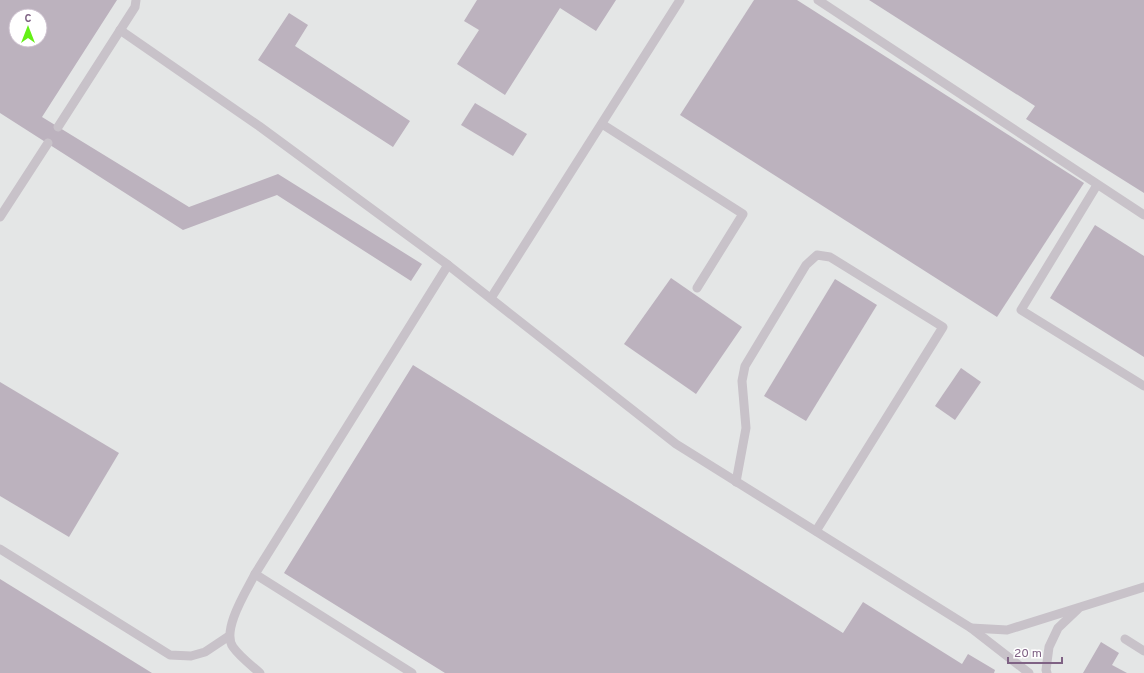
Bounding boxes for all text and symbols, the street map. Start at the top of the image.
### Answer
north arrow [8,8,48,48]
text: С [24,12,32,26]
scale bar [1008,639,1062,665]
text: 20 m [1014,646,1042,662]

